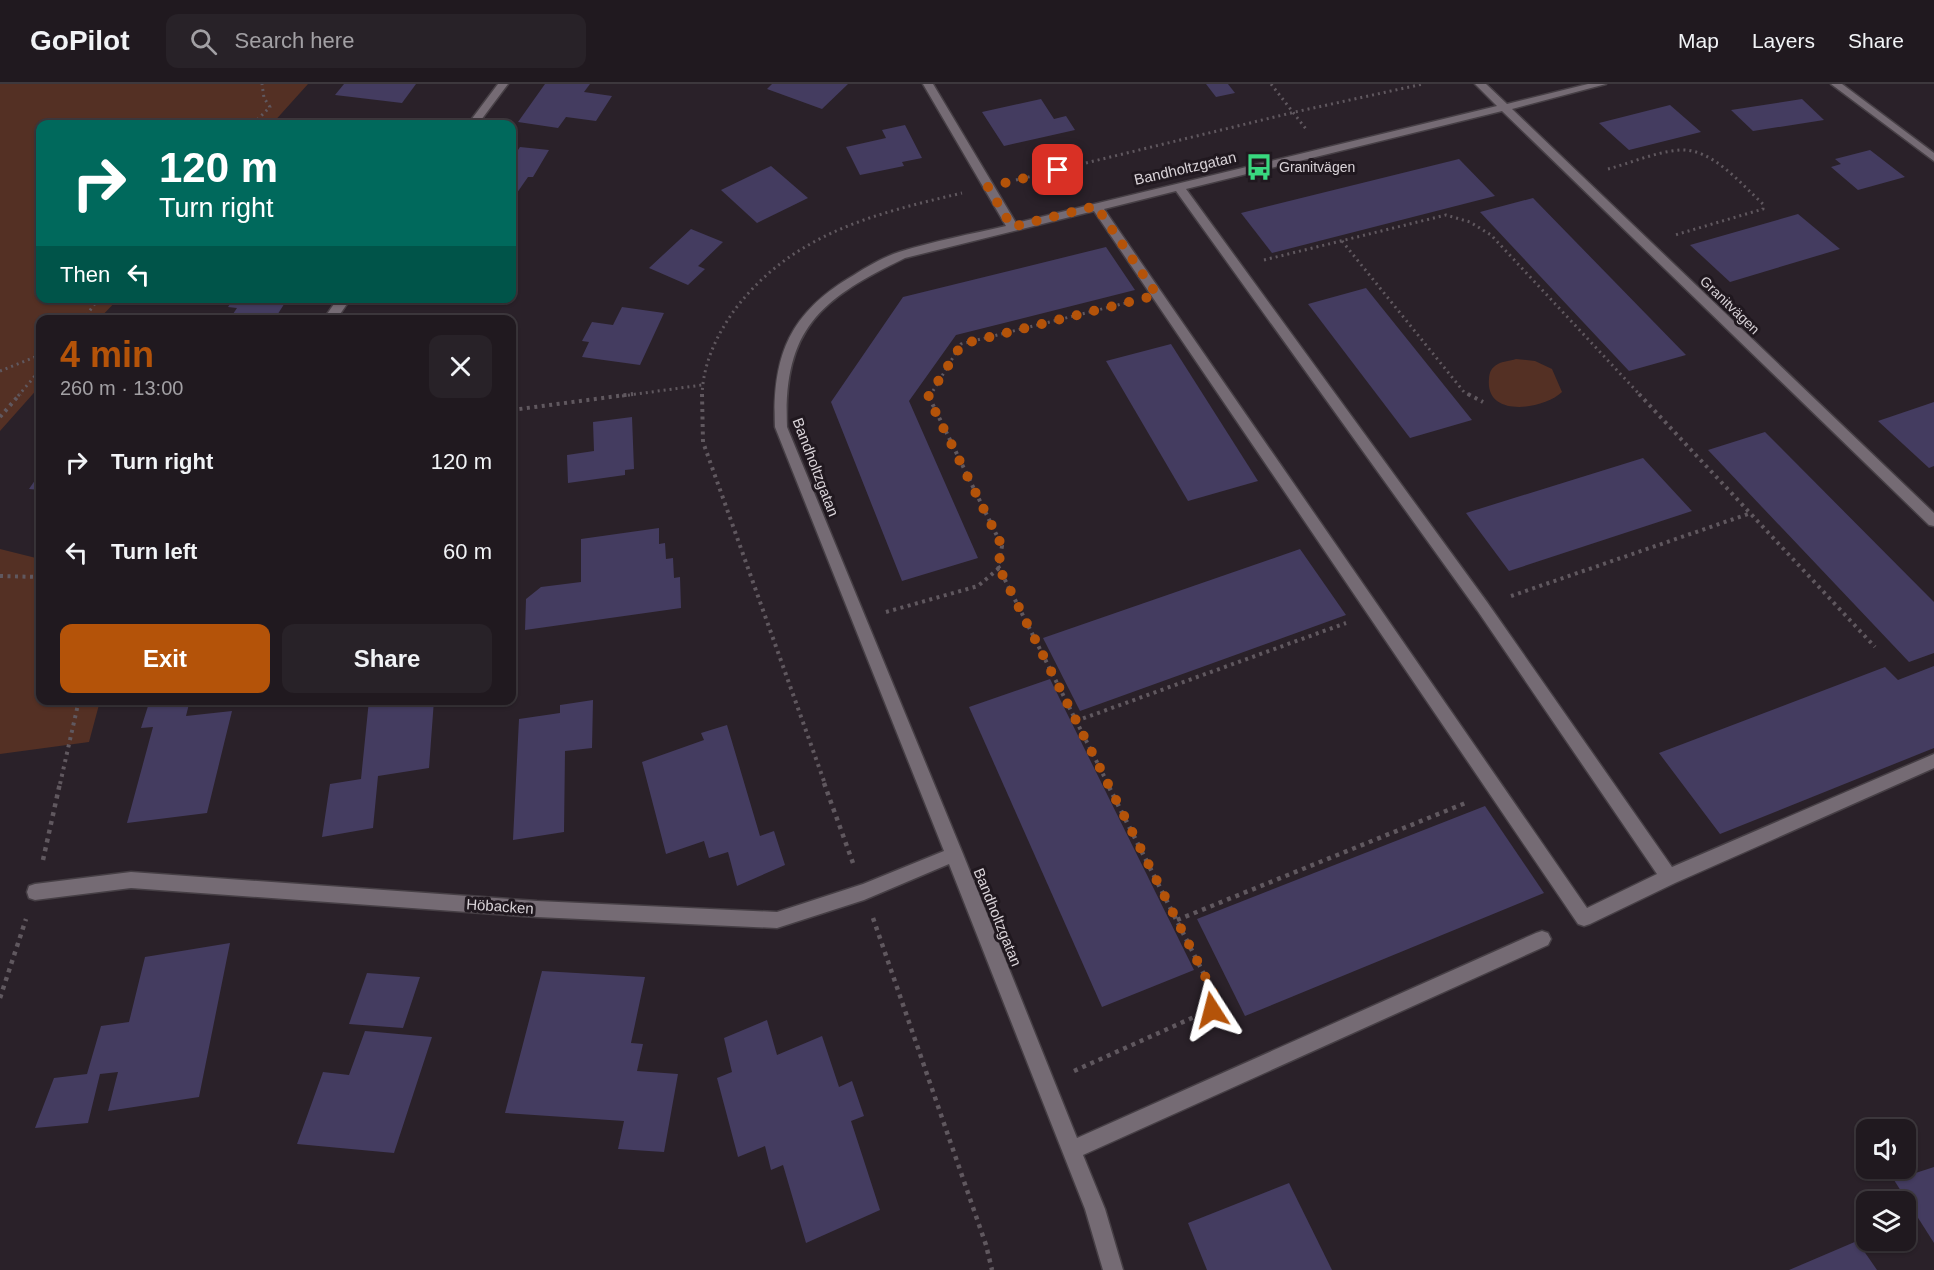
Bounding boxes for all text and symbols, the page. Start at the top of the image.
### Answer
search box [166,14,586,68]
text: GoPilot [30,25,130,56]
icon: search [187,25,220,58]
text: Search here [235,28,354,53]
text: Map [1678,29,1719,52]
text: Layers [1752,29,1815,52]
text: Share [1848,29,1904,52]
icon: right [60,144,138,222]
text: 120 m [159,144,278,191]
pin [1032,144,1083,195]
street label: Bandholtzgatan [1132,148,1238,188]
bus stop icon: Granitvägen [1244,152,1274,182]
icon: arrive [1041,153,1074,186]
place label: Granitvägen [1279,159,1355,175]
text: Turn right [159,193,274,223]
icon: left [122,258,155,291]
text: Then [60,262,110,287]
street label: Granitvägen [1697,273,1763,337]
text: 4 min [60,334,154,375]
button: close [429,335,492,398]
text: 260 m · 13:00 [60,377,183,399]
street label: Bandholtzgatan [789,415,843,519]
icon: right [60,446,93,479]
text: Turn right [111,449,213,474]
text: 120 m [431,449,492,474]
icon: left [60,536,93,569]
text: Turn left [111,539,197,564]
text: 60 m [443,539,492,564]
button: Exit [60,624,270,693]
button: Share [282,624,492,693]
street label: Bandholtzgatan [971,865,1025,969]
street label: Höbacken [466,895,534,917]
position arrow [1180,978,1244,1042]
map controls [1856,1119,1916,1251]
button: sound [1856,1119,1916,1179]
button: layers [1856,1191,1916,1251]

